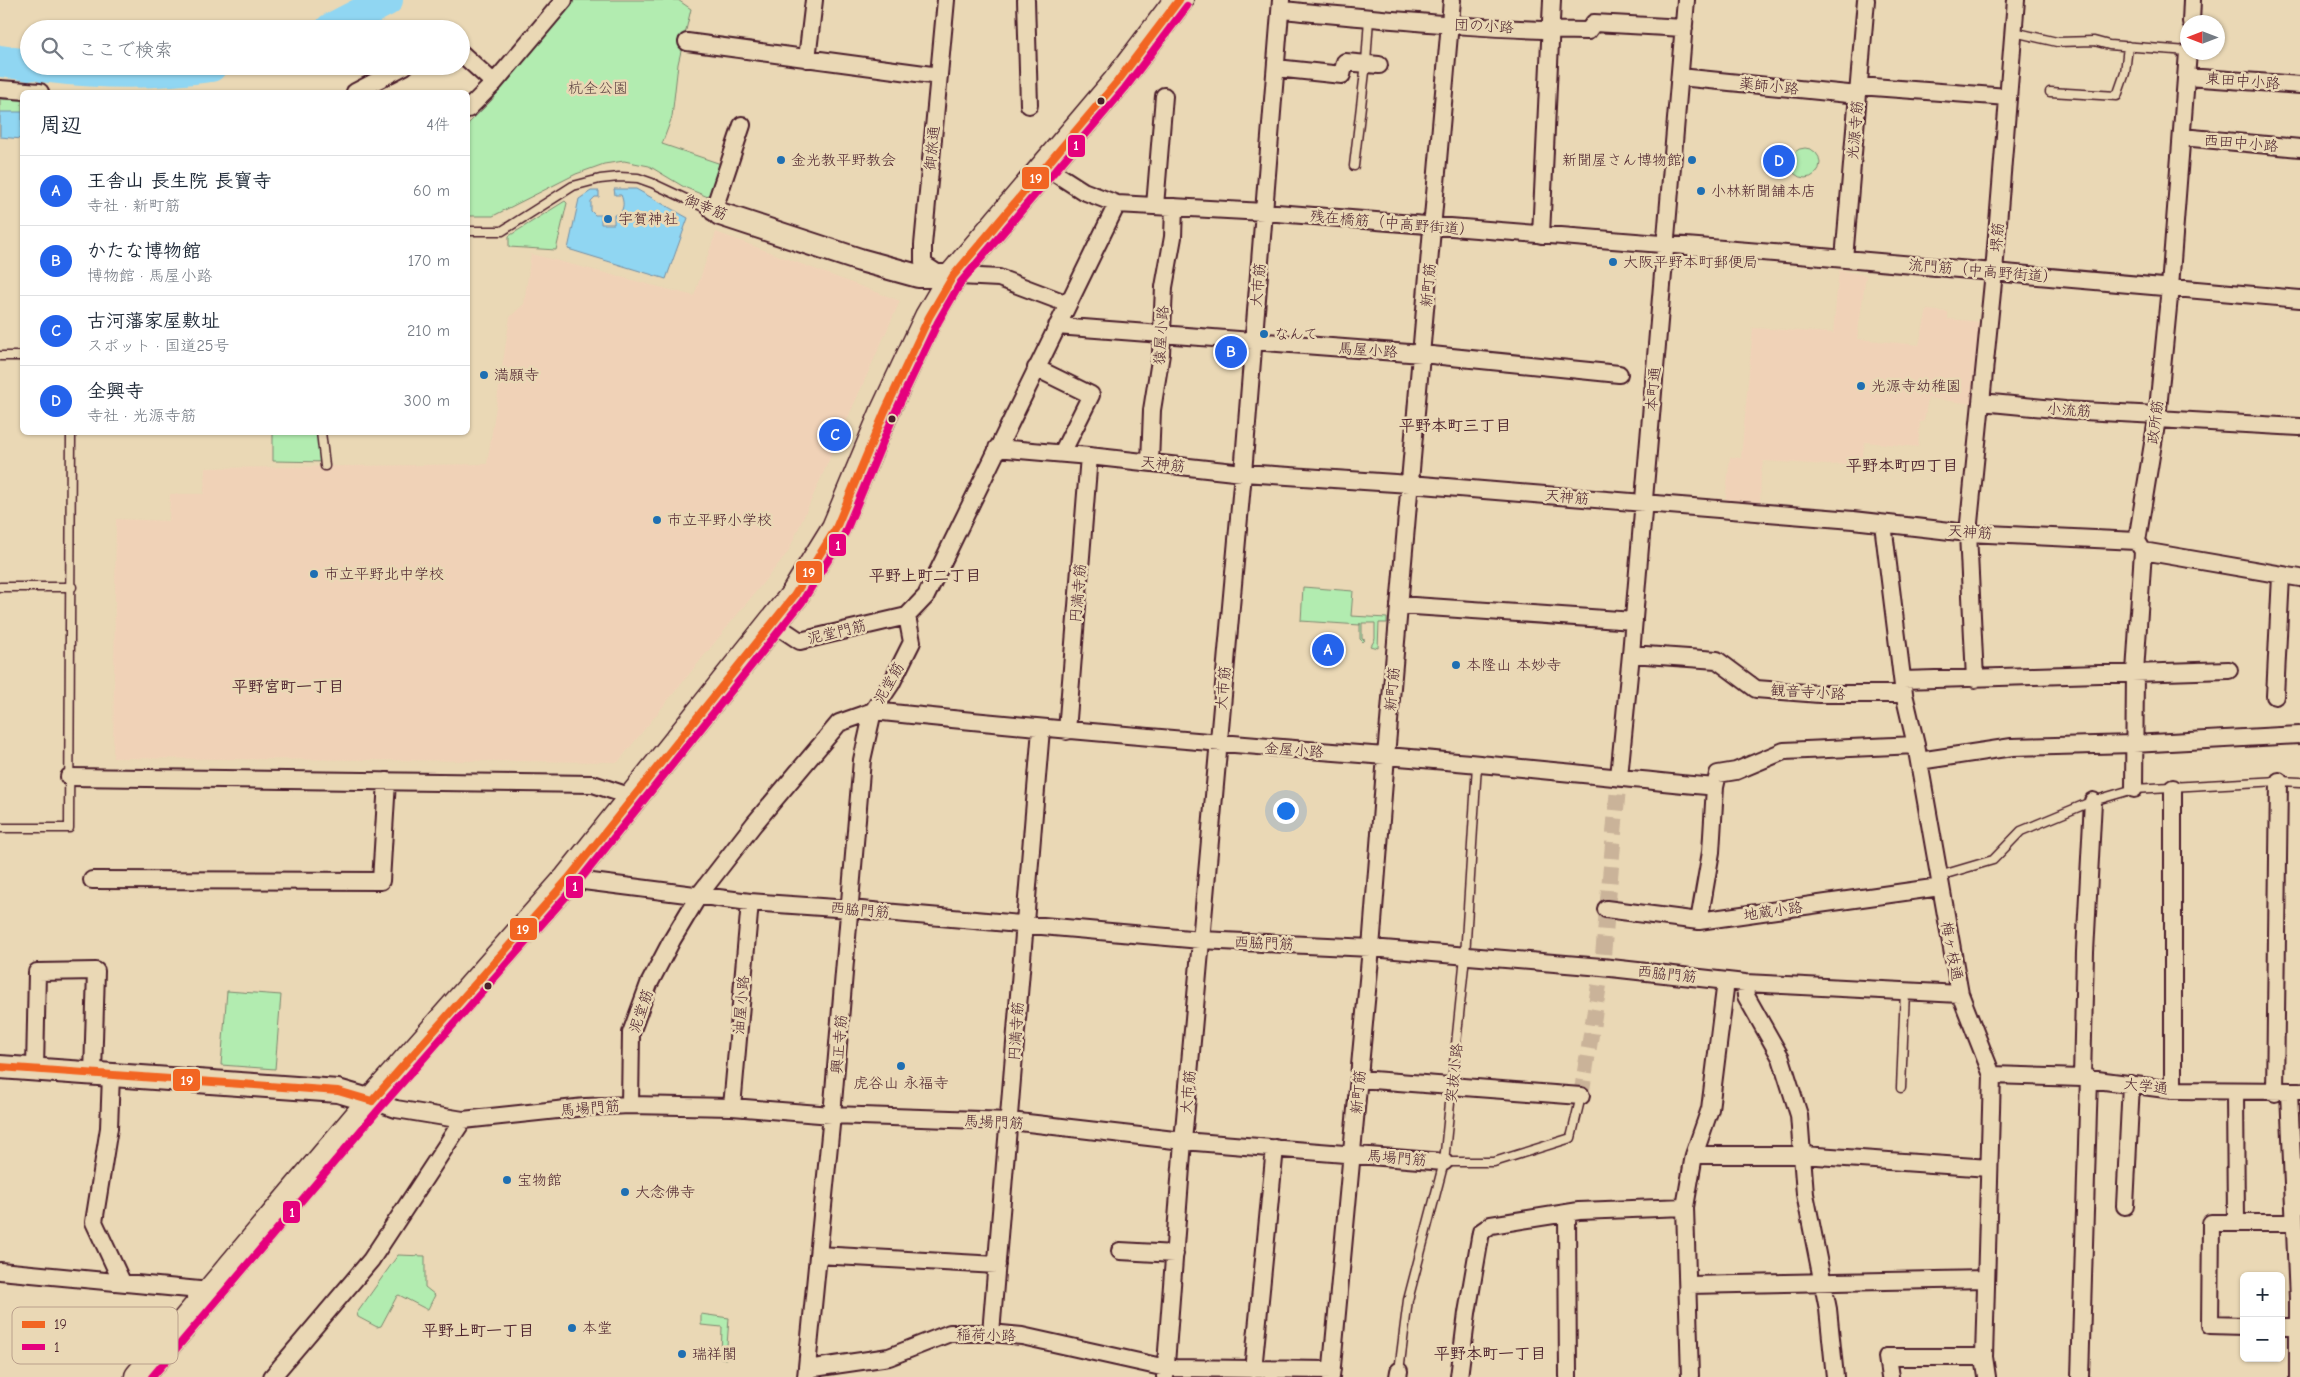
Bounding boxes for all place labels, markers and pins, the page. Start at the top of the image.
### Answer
unlabelled marker [1096,96,1106,106]
pin: D [1763,142,1795,180]
place label: 金光教平野教会 [791,151,896,169]
place label: 新聞屋さん博物館 [1562,151,1682,169]
marker: 金光教平野教会 [775,154,787,166]
marker: 新聞屋さん博物館 [1686,154,1698,166]
place label: 小林新聞舗本店 [1711,182,1816,200]
marker: 小林新聞舗本店 [1695,185,1707,197]
place label: 宇賀神社 [618,210,678,228]
marker: 宇賀神社 [602,213,614,225]
place label: 大阪平野本町郵便局 [1623,253,1758,271]
marker: 大阪平野本町郵便局 [1607,256,1619,268]
place label: なんて [1274,325,1318,343]
marker: なんて [1258,328,1270,340]
pin: B [1215,333,1247,371]
place label: 満願寺 [494,366,539,384]
marker: 満願寺 [478,369,490,381]
place label: 光源寺幼稚園 [1871,377,1961,395]
marker: 光源寺幼稚園 [1855,380,1867,392]
unlabelled marker [887,414,897,424]
pin: C [819,416,851,454]
place label: 市立平野小学校 [667,511,772,529]
marker: 市立平野小学校 [651,514,663,526]
place label: 市立平野北中学校 [324,565,444,583]
marker: 市立平野北中学校 [308,568,320,580]
pin: A [1312,631,1344,669]
place label: 本隆山 本妙寺 [1466,656,1561,674]
marker: 本隆山 本妙寺 [1450,659,1462,671]
unlabelled marker [483,981,493,991]
marker: 虎谷山 永福寺 [895,1060,907,1072]
place label: 虎谷山 永福寺 [853,1074,949,1092]
place label: 宝物館 [517,1171,562,1189]
marker: 宝物館 [501,1174,513,1186]
place label: 大念佛寺 [635,1183,695,1201]
marker: 大念佛寺 [619,1186,631,1198]
place label: 本堂 [582,1319,612,1337]
marker: 本堂 [566,1322,578,1334]
place label: 瑞祥閣 [692,1345,737,1363]
marker: 瑞祥閣 [676,1348,688,1360]

